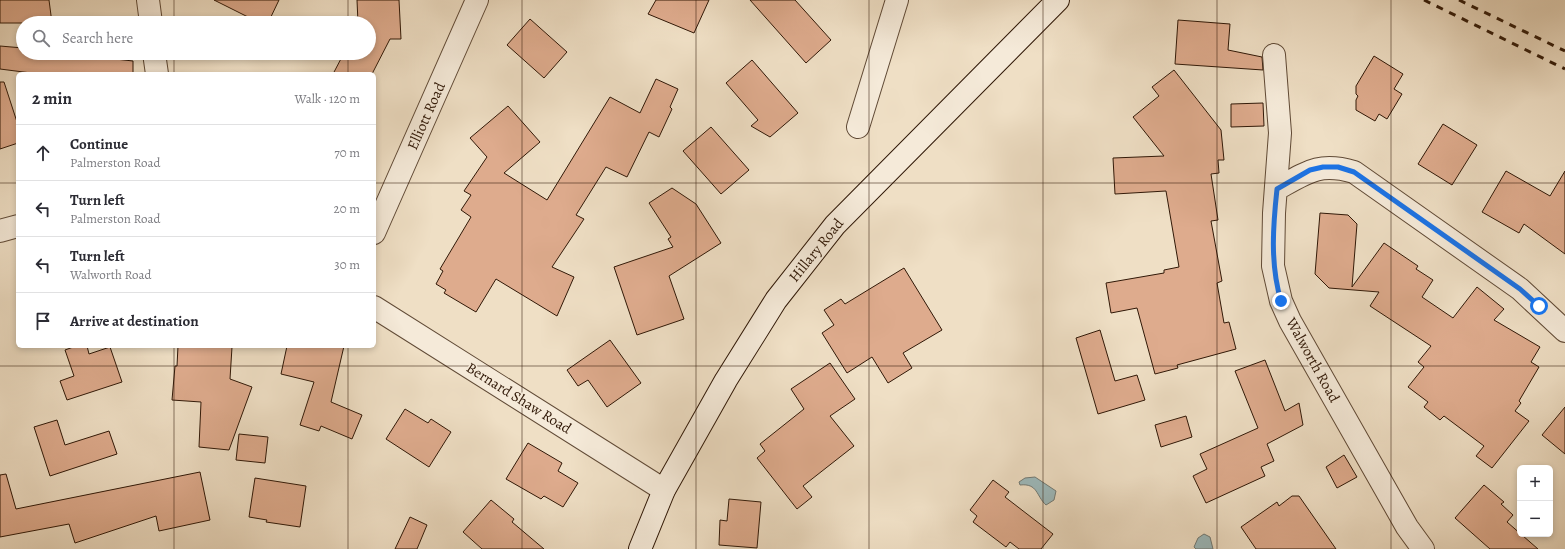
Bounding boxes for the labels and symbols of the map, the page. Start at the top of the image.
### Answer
street label: Elliott Road [402,78,450,153]
street label: Hillary Road [784,213,848,286]
route end [1272,292,1290,310]
route start [1530,297,1548,315]
street label: Walworth Road [1281,313,1345,407]
street label: Bernard Shaw Road [463,358,576,439]

